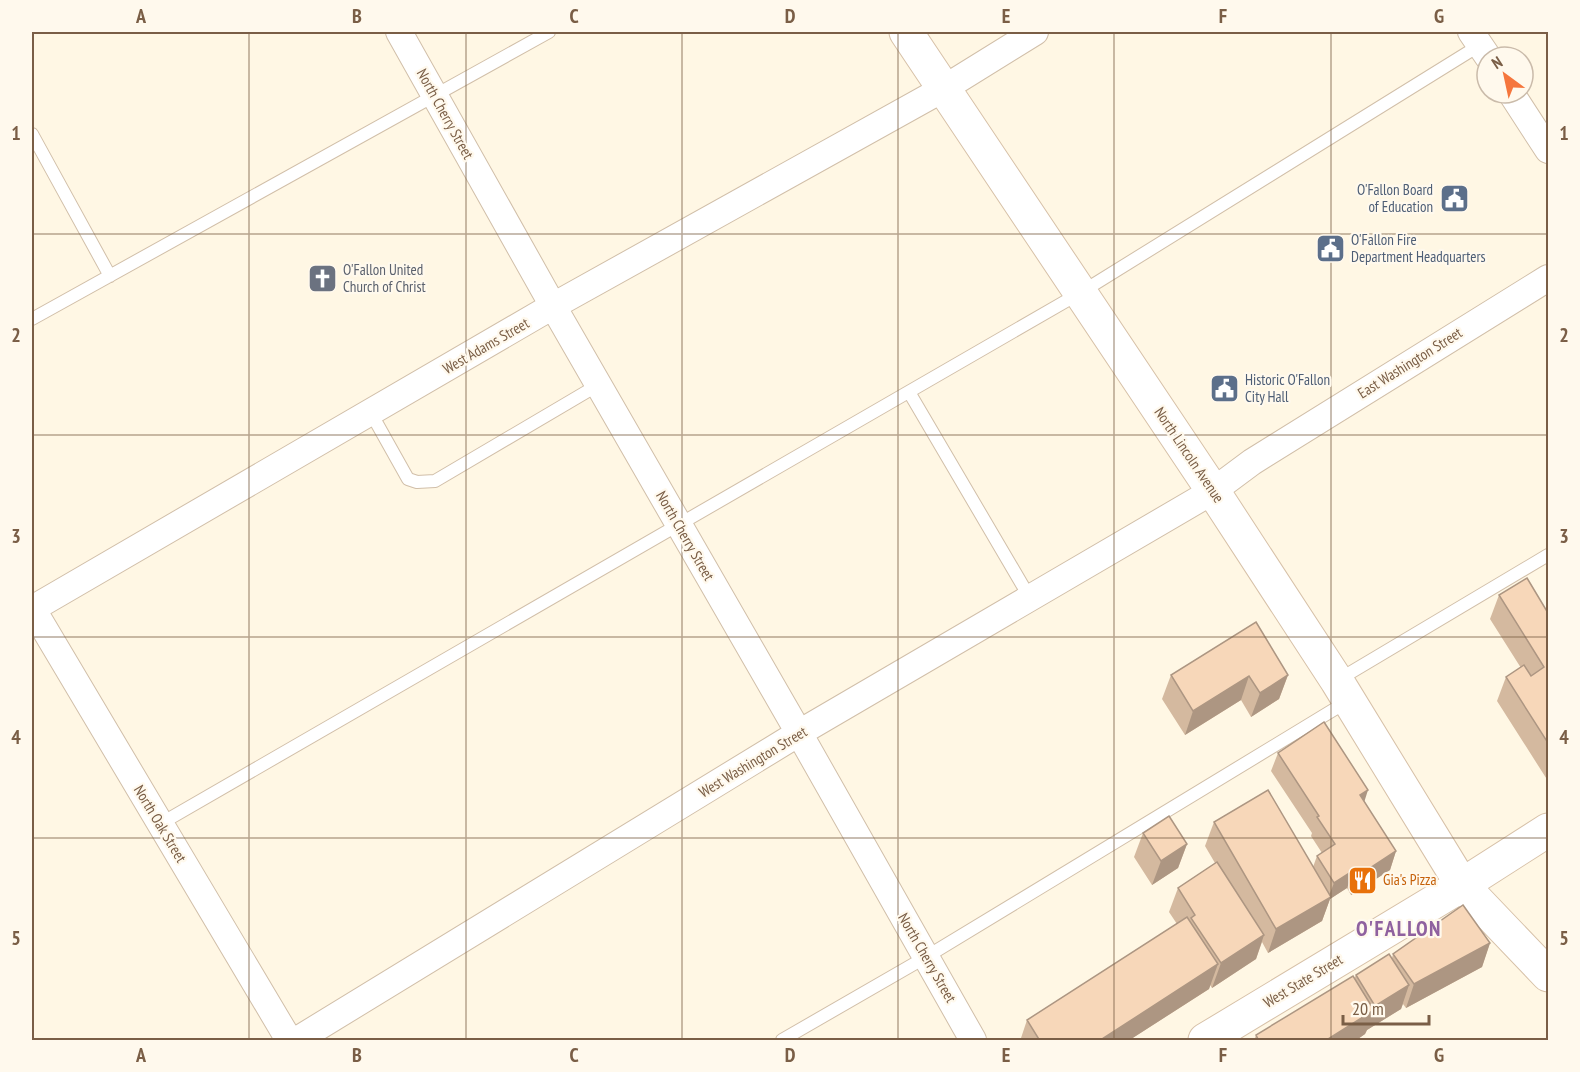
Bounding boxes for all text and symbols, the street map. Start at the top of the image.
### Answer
text: A [135,3,147,29]
text: B [352,3,362,29]
text: C [569,3,579,29]
text: D [785,3,796,29]
text: E [1002,3,1010,29]
text: F [1219,3,1227,29]
text: G [1434,3,1444,29]
north arrow [1475,45,1535,105]
text: N [1488,52,1506,73]
street label: North Cherry Street [413,65,478,162]
text: 1 [11,120,21,146]
text: 1 [1559,120,1569,146]
place label: O'Fallon Board of Education [1357,180,1433,216]
public building icon: O'Fallon Board of Education [1438,183,1470,215]
place label: O'Fallon Fire Department Headquarters [1351,230,1486,266]
public building icon: O'Fallon Fire Department Headquarters [1314,233,1346,265]
place label: O'Fallon United Church of Christ [343,260,426,296]
church icon: O'Fallon United Church of Christ [306,263,338,295]
street label: West Adams Street [439,313,532,378]
text: 2 [11,322,21,348]
text: 2 [1559,322,1569,348]
street label: East Washington Street [1354,323,1465,402]
place label: Historic O'Fallon City Hall [1245,370,1330,406]
public building icon: Historic O'Fallon City Hall [1208,373,1240,405]
street label: North Lincoln Avenue [1150,403,1228,506]
street label: North Cherry Street [652,488,719,584]
text: 3 [11,523,21,549]
text: 3 [1559,523,1569,549]
street label: West Washington Street [695,722,810,801]
text: 4 [11,724,21,750]
text: 4 [1559,724,1569,750]
street label: North Oak Street [130,782,191,866]
restaurant icon: Gia's Pizza [1346,864,1378,896]
place label: Gia's Pizza [1383,870,1436,889]
street label: North Cherry Street [894,910,961,1006]
district label: O'FALLON [1356,915,1442,942]
text: 5 [11,925,21,951]
text: 5 [1559,925,1569,951]
street label: West State Street [1260,949,1346,1012]
scale bar [1343,988,1428,1026]
text: 20 m [1352,997,1384,1020]
text: A [135,1042,147,1068]
text: B [352,1042,362,1068]
text: C [569,1042,579,1068]
text: D [785,1042,796,1068]
text: E [1002,1042,1010,1068]
text: F [1219,1042,1227,1068]
text: G [1434,1042,1444,1068]

